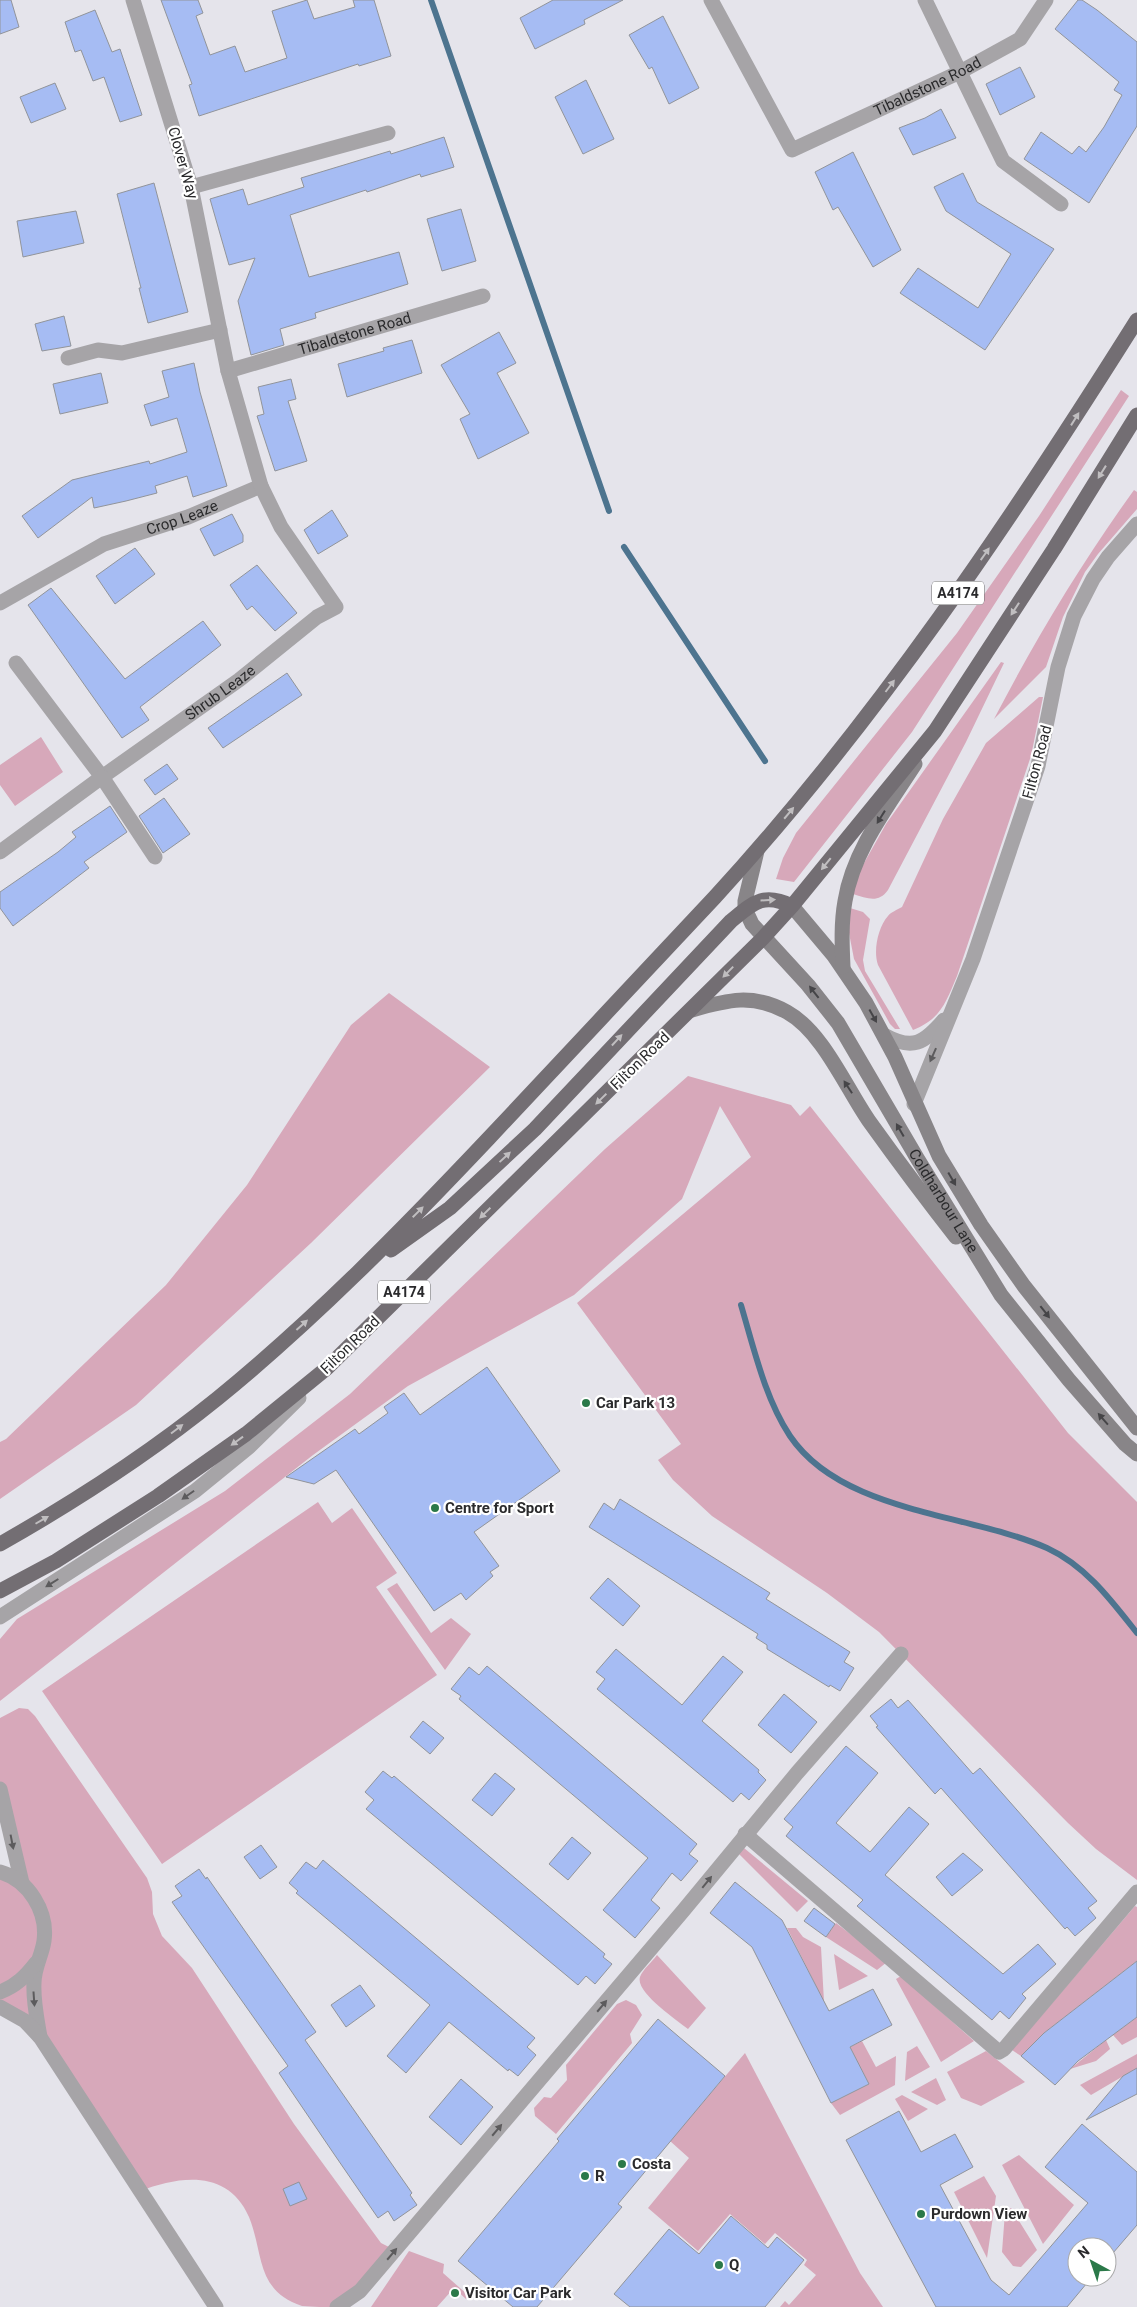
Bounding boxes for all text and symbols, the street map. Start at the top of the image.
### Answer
street label: Tibaldstone Road [871,53,984,120]
street label: Clover Way [164,125,202,201]
street label: Tibaldstone Road [296,309,413,359]
one-way arrow [1070,412,1079,426]
one-way arrow [1098,465,1107,478]
street label: Crop Leaze [144,496,221,539]
one-way arrow [980,548,990,561]
road number: A4174 [932,582,984,604]
one-way arrow [1010,602,1020,615]
street label: Shrub Leaze [182,661,259,724]
one-way arrow [885,679,895,693]
street label: Filton Road [1019,723,1055,801]
one-way arrow [783,807,794,820]
one-way arrow [877,811,886,824]
one-way arrow [821,857,832,870]
one-way arrow [760,896,776,904]
one-way arrow [722,966,734,978]
one-way arrow [808,986,819,999]
one-way arrow [869,1008,877,1023]
street label: Filton Road [607,1028,673,1094]
one-way arrow [611,1035,623,1047]
one-way arrow [929,1048,937,1062]
one-way arrow [843,1080,852,1094]
one-way arrow [595,1093,607,1105]
one-way arrow [896,1122,904,1137]
street label: Coldharbour Lane [905,1146,982,1256]
one-way arrow [498,1151,510,1163]
one-way arrow [948,1171,956,1186]
one-way arrow [412,1206,424,1218]
one-way arrow [479,1207,491,1219]
road number: A4174 [378,1280,430,1304]
one-way arrow [1039,1305,1050,1318]
street label: Filton Road [317,1312,383,1378]
one-way arrow [295,1319,307,1331]
place label: Car Park 13 [596,1394,675,1412]
marker: Car Park 13 [580,1397,592,1409]
one-way arrow [1098,1413,1109,1426]
one-way arrow [170,1424,183,1435]
one-way arrow [230,1436,244,1446]
one-way arrow [182,1490,195,1500]
place label: Centre for Sport [445,1499,554,1517]
marker: Centre for Sport [429,1502,441,1514]
one-way arrow [36,1516,49,1525]
one-way arrow [45,1579,58,1588]
one-way arrow [8,1834,16,1849]
one-way arrow [701,1875,712,1888]
one-way arrow [31,1992,39,2008]
one-way arrow [596,2000,607,2012]
one-way arrow [491,2124,502,2136]
place label: Costa [632,2155,671,2173]
marker: Costa [616,2158,628,2170]
place label: R [595,2167,605,2185]
marker: R [579,2170,591,2182]
place label: Purdown View [931,2205,1027,2223]
marker: Purdown View [915,2208,927,2220]
north arrow [1067,2237,1117,2287]
text: N [1075,2243,1093,2261]
one-way arrow [386,2247,397,2260]
place label: Q [729,2256,739,2274]
marker: Q [713,2259,725,2271]
place label: Visitor Car Park [465,2284,572,2302]
marker: Visitor Car Park [449,2287,461,2299]

